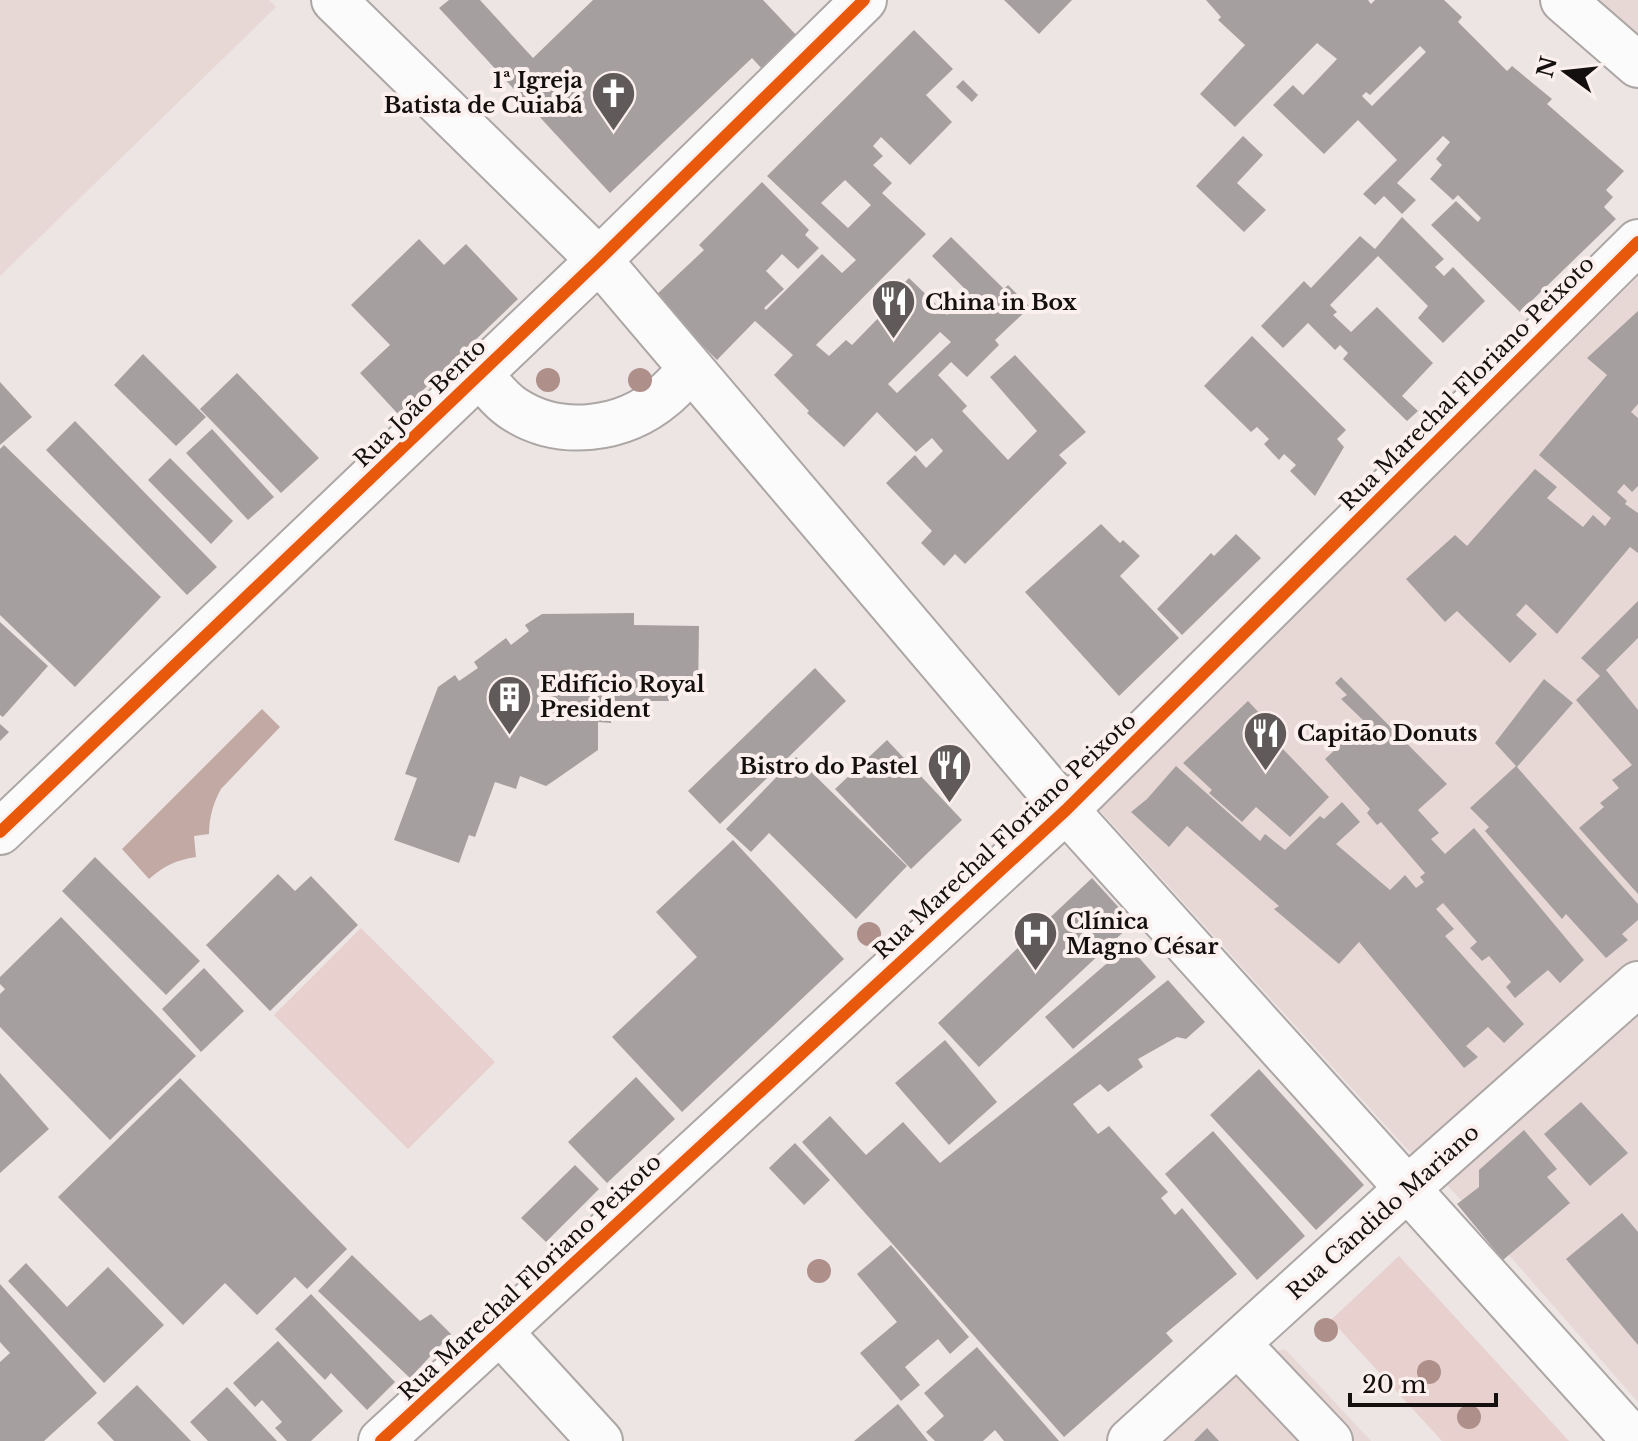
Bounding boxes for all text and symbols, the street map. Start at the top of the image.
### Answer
north arrow [1526,32,1606,112]
text: N [1531,53,1563,80]
place label: 1ª Igreja Batista de Cuiabá [384,67,583,119]
church icon: 1ª Igreja Batista de Cuiabá [590,69,638,132]
street label: Rua Marechal Floriano Peixoto [1334,250,1600,516]
restaurant icon: China in Box [870,278,918,341]
place label: China in Box [925,289,1078,316]
street label: Rua João Bento [348,333,492,473]
place label: Edifício Royal President [540,671,705,723]
building icon: Edifício Royal President [485,673,533,736]
street label: Rua Marechal Floriano Peixoto [868,707,1142,965]
restaurant icon: Capitão Donuts [1242,709,1290,772]
place label: Capitão Donuts [1297,720,1477,747]
restaurant icon: Bistro do Pastel [925,742,973,805]
place label: Bistro do Pastel [739,753,918,780]
place label: Clínica Magno César [1066,908,1218,960]
hospital icon: Clínica Magno César [1011,910,1059,973]
street label: Rua Cândido Mariano [1281,1119,1485,1305]
street label: Rua Marechal Floriano Peixoto [393,1148,667,1406]
scale bar [1350,1357,1496,1407]
text: 20 m [1362,1370,1427,1399]

